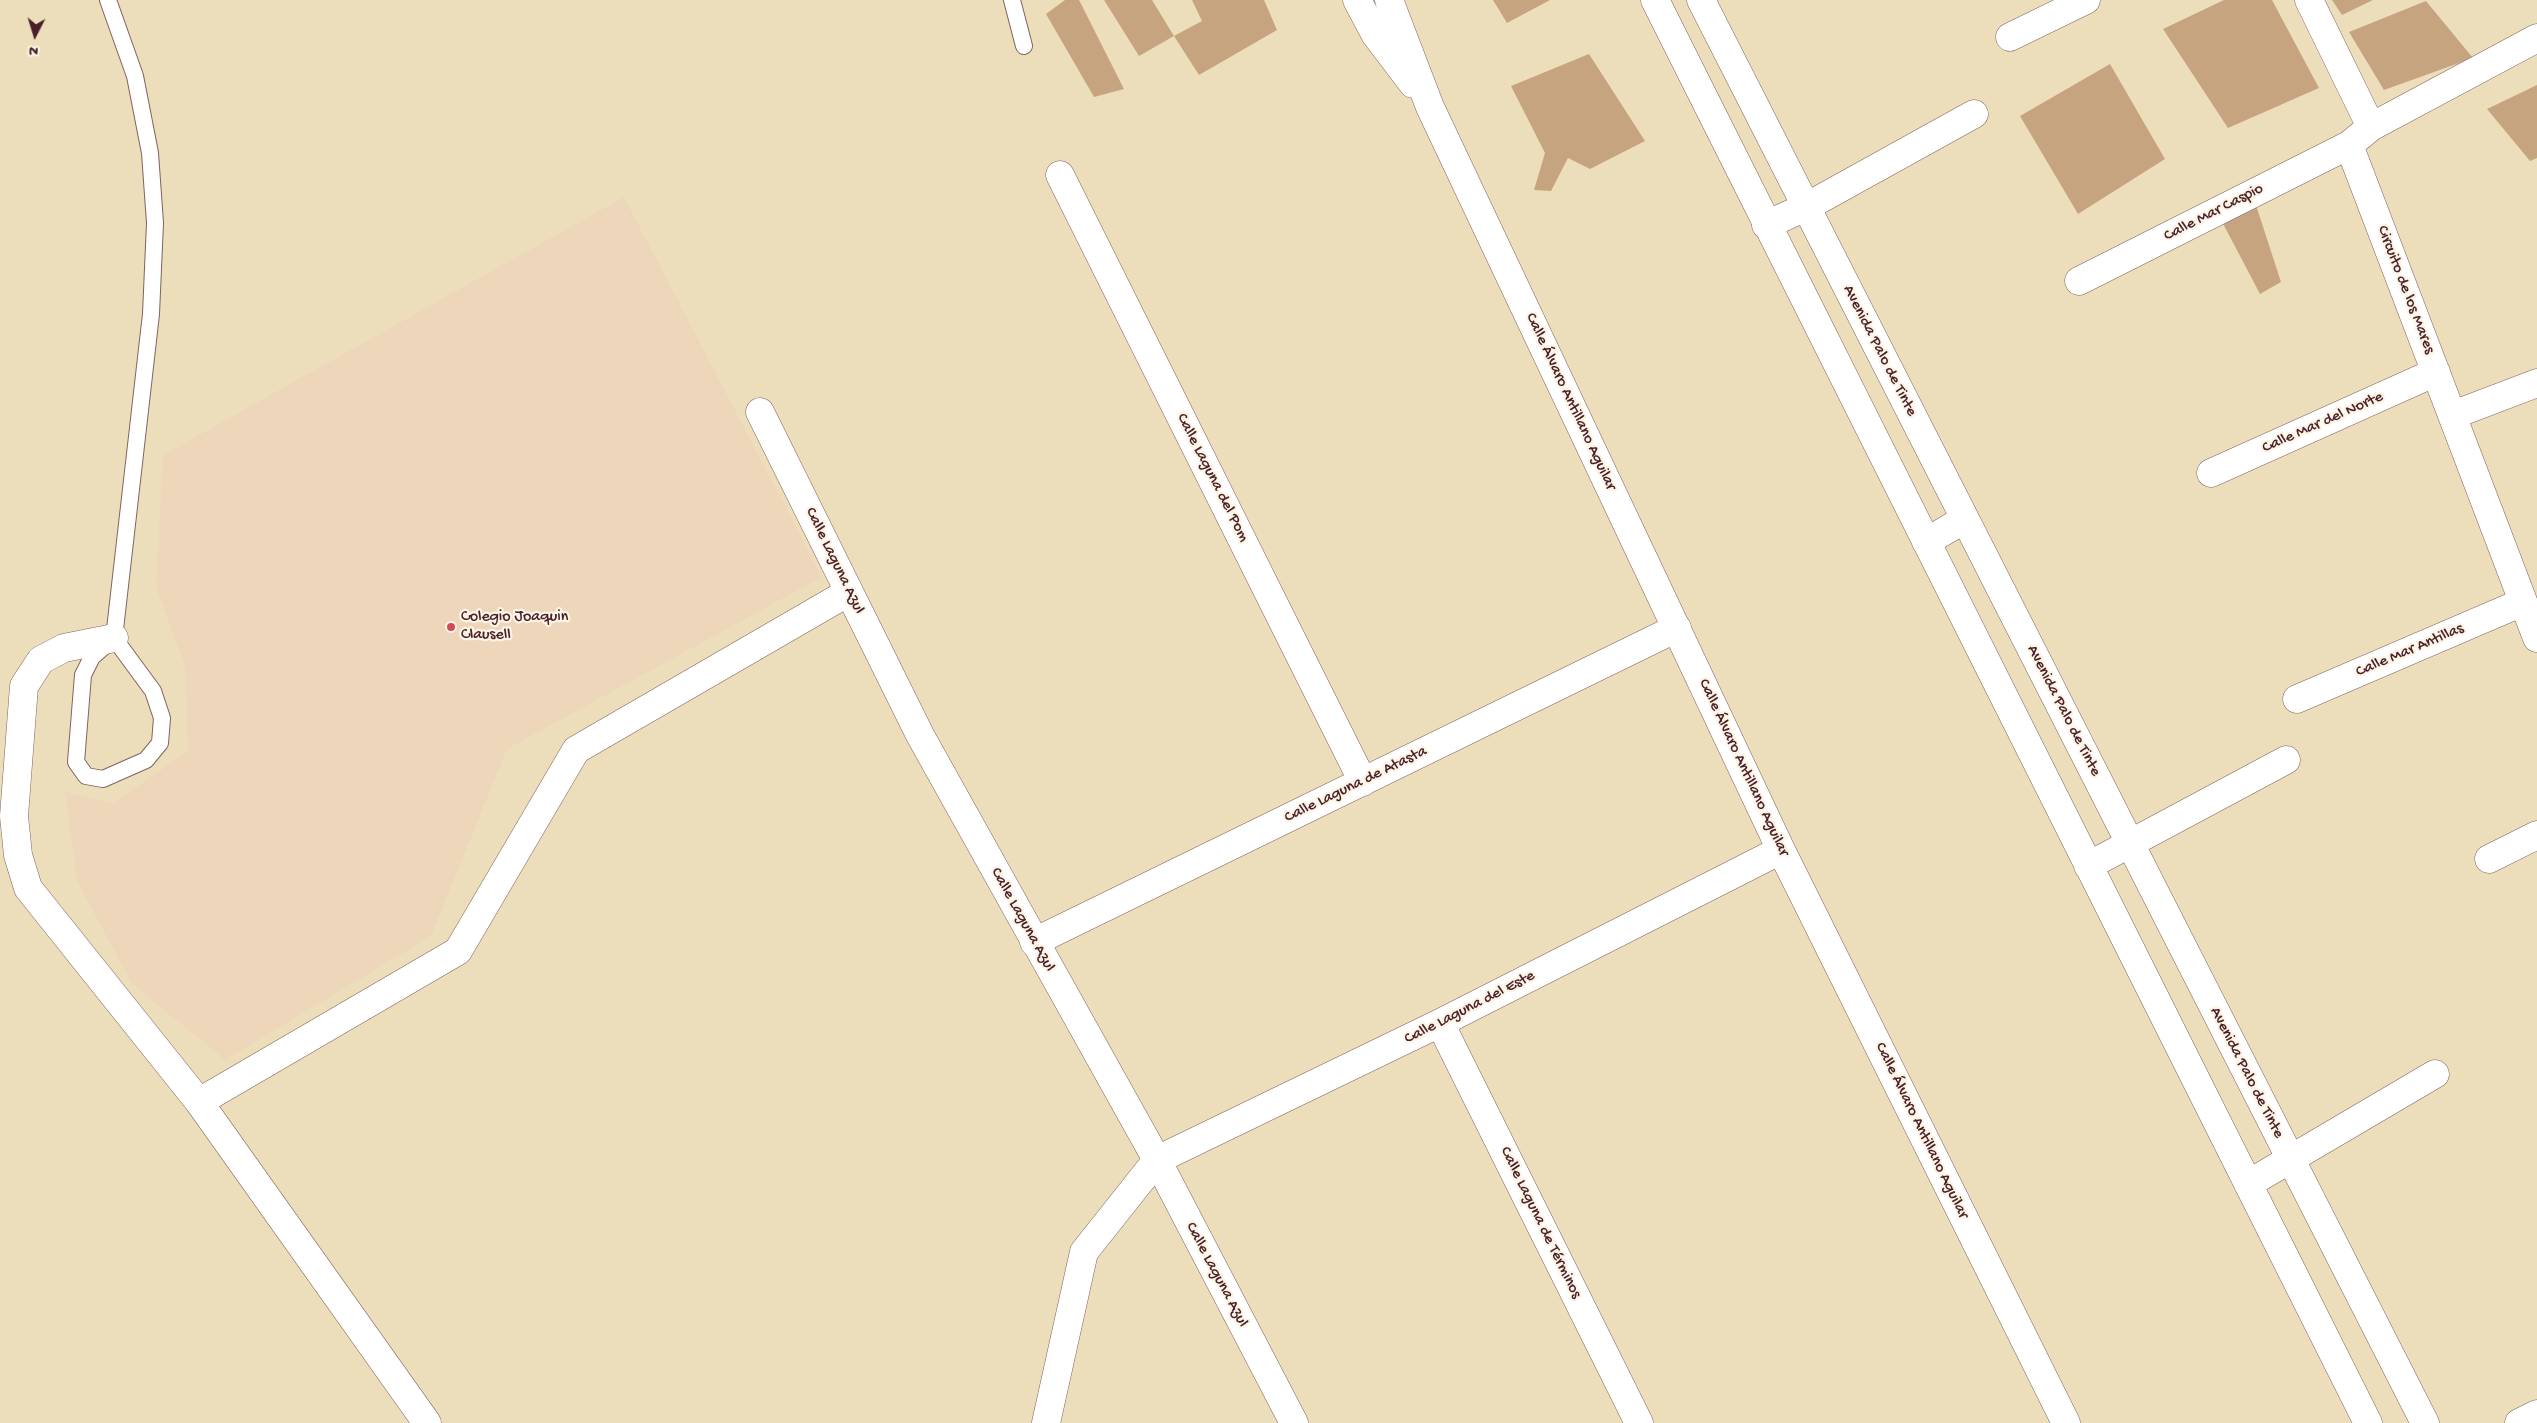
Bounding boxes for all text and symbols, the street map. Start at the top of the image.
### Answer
north arrow [10,10,60,60]
text: N [28,42,39,59]
street label: Calle Mar Caspio [2161,180,2267,246]
street label: Circuito de los Mares [2372,223,2438,357]
street label: Avenida Palo de Tinte [1838,282,1920,420]
street label: Calle Álvaro Antillano Aguilar [1520,310,1620,494]
street label: Calle Mar del Norte [2260,388,2386,458]
street label: Calle Laguna del Pom [1171,411,1253,545]
street label: Calle Laguna Azul [800,505,868,617]
place label: Colegio Joaquin Clausell [461,608,568,646]
street label: Calle Mar Antillas [2353,620,2467,682]
marker: Colegio Joaquin Clausell [445,621,457,633]
street label: Avenida Palo de Tinte [2022,642,2104,780]
street label: Calle Álvaro Antillano Aguilar [1693,676,1793,860]
street label: Calle Laguna de Atasta [1282,742,1430,828]
street label: Calle Laguna Azul [986,865,1058,975]
street label: Calle Laguna del Este [1402,967,1538,1049]
street label: Avenida Palo de Tinte [2205,1004,2287,1142]
street label: Calle Álvaro Antillano Aguilar [1870,1040,1972,1222]
street label: Calle Laguna de Términos [1495,1144,1585,1302]
street label: Calle Laguna Azul [1180,1219,1252,1331]

